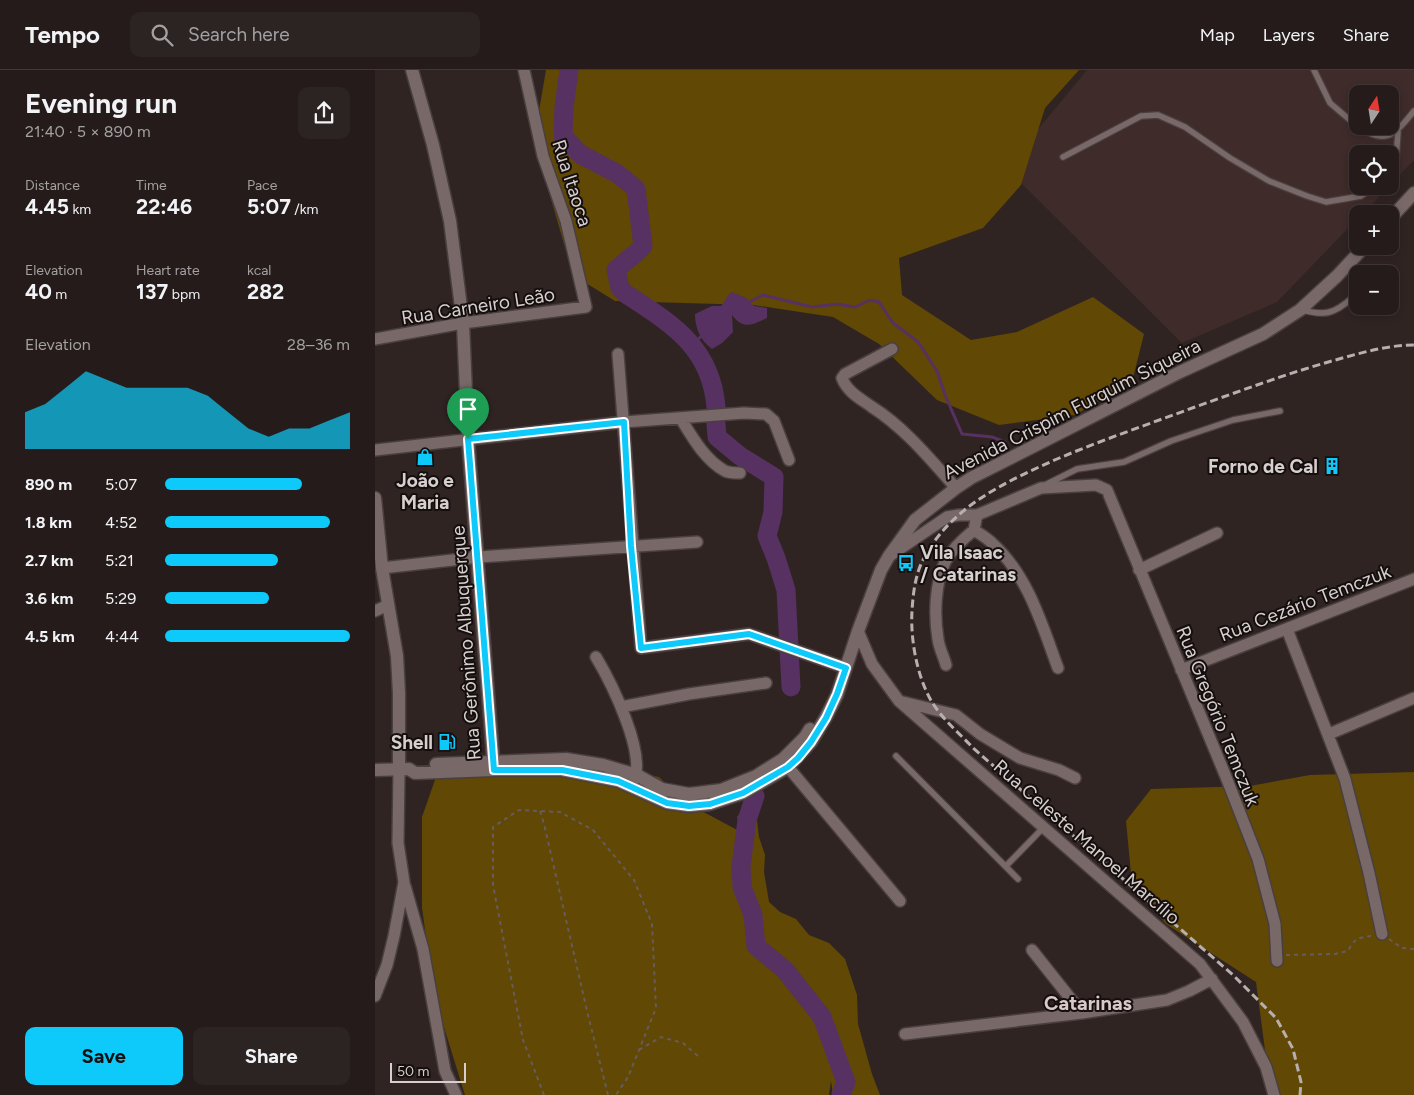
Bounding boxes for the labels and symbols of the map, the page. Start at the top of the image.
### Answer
north arrow [1349,85,1399,135]
street label: Rua Itaoca [547,137,597,229]
street label: Rua Carneiro Leão [400,283,556,329]
street label: Avenida Crispim Furquim Siqueira [940,334,1204,484]
pin [447,388,489,439]
shop icon: João e Maria [415,447,435,467]
place label: Forno de Cal [1208,455,1318,478]
building icon: Forno de Cal [1322,456,1342,476]
place label: João e Maria [396,469,454,514]
street label: Rua Gerônimo Albuquerque [446,525,486,761]
place label: Vila Isaac / Catarinas [920,541,1016,586]
bus stop icon: Vila Isaac / Catarinas [896,553,916,573]
street label: Rua Cezário Temczuk [1216,559,1395,646]
street label: Rua Gregório Temczuk [1171,623,1265,810]
place label: Shell [391,731,433,754]
fuel station icon: Shell [437,732,457,752]
street label: Rua Celeste Manoel Marcílio [989,755,1185,929]
district label: Catarinas [1044,991,1132,1015]
scale bar [390,1060,466,1083]

